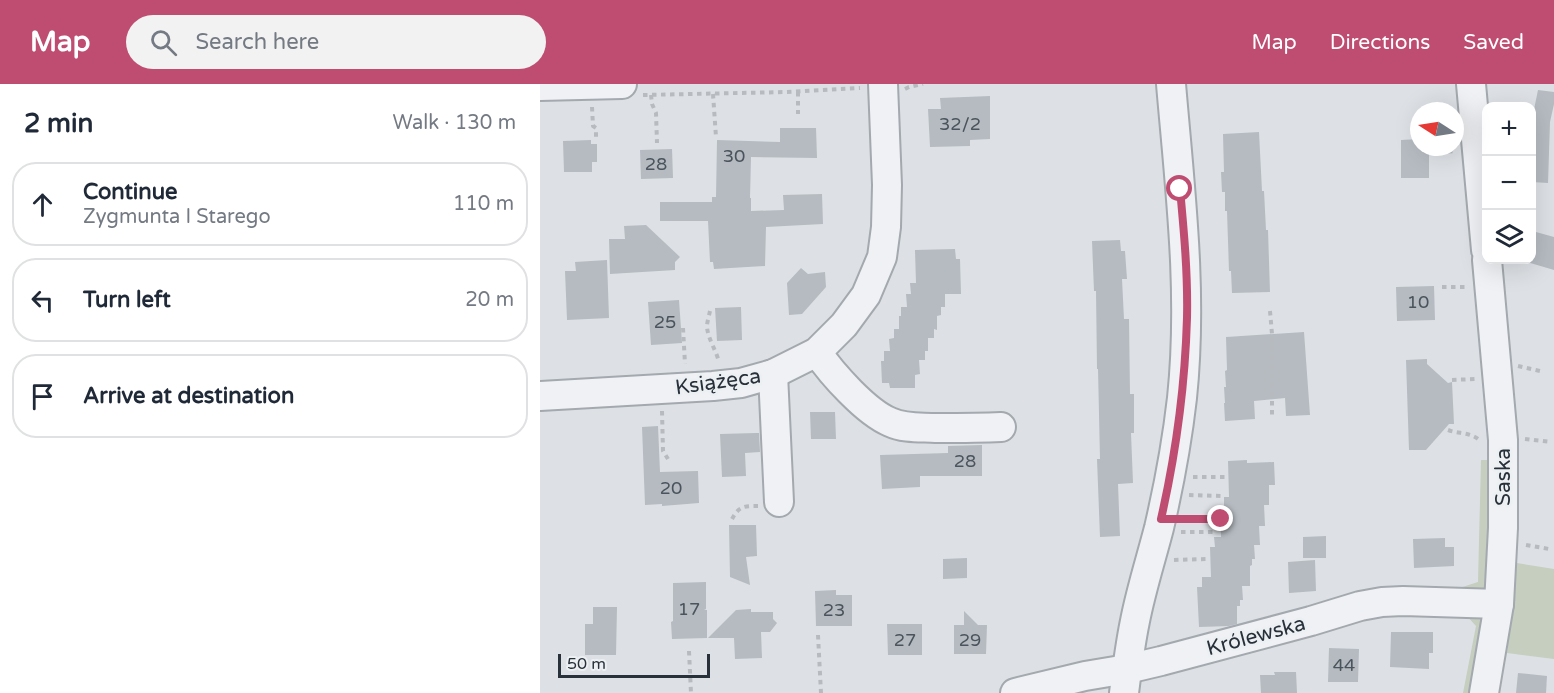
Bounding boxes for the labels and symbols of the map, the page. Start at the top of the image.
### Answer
north arrow [1410,102,1464,156]
house number: 32/2 [939,113,981,135]
house number: 30 [723,145,745,167]
house number: 28 [645,153,667,175]
route start [1166,175,1192,201]
house number: 10 [1407,291,1429,313]
house number: 25 [654,311,676,333]
street label: Książęca [674,364,762,400]
street label: Saska [1491,448,1516,506]
house number: 28 [954,450,976,472]
house number: 20 [660,477,682,499]
route end [1207,505,1233,531]
house number: 17 [678,598,700,620]
house number: 23 [823,599,845,621]
street label: Królewska [1204,611,1308,661]
house number: 27 [894,629,916,651]
house number: 29 [959,629,981,651]
scale bar [558,651,710,678]
house number: 44 [1333,654,1355,676]

